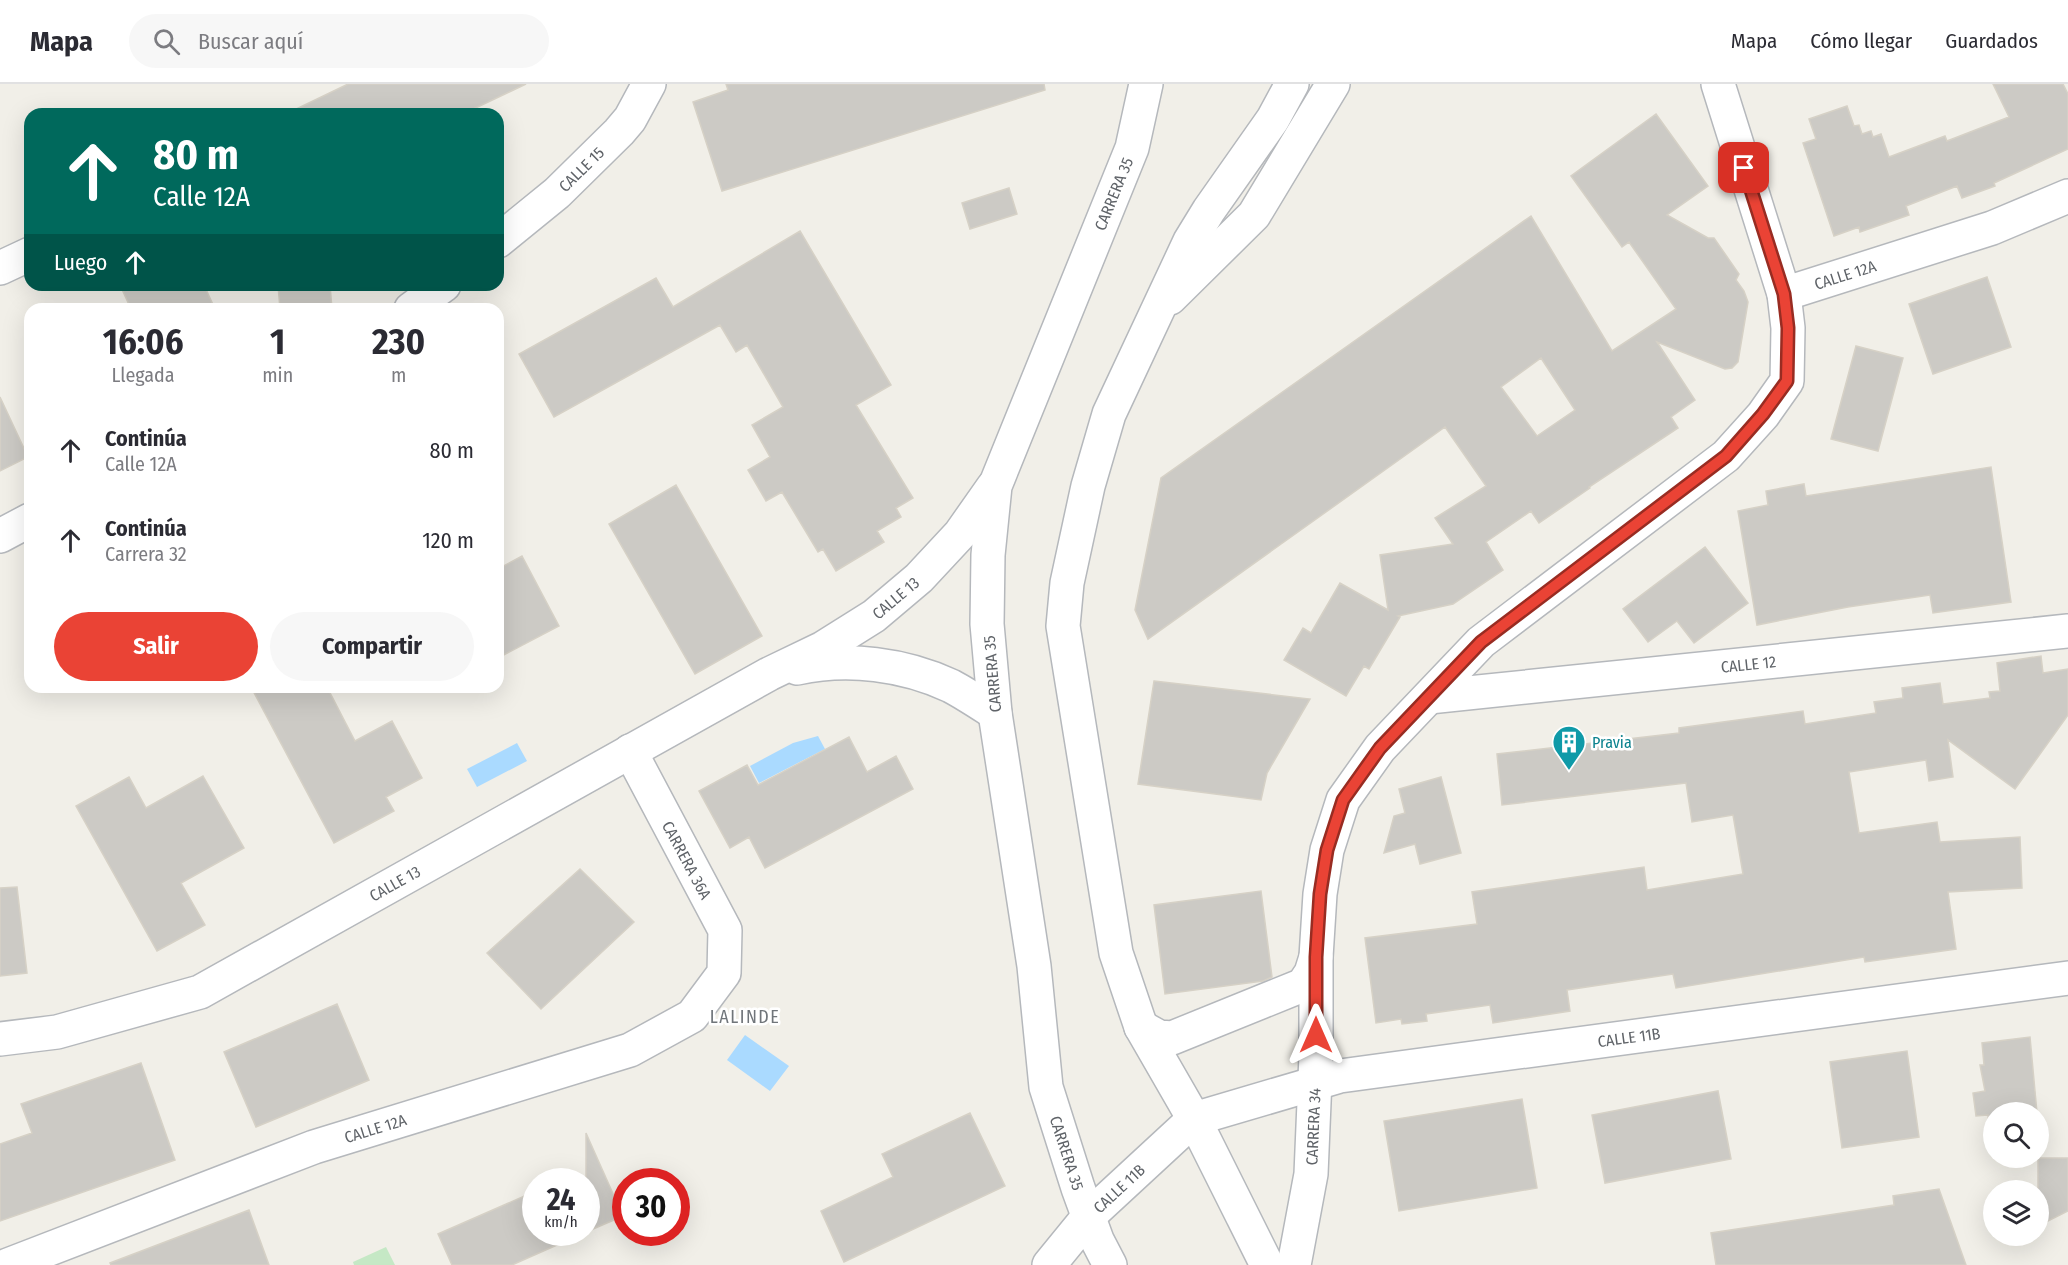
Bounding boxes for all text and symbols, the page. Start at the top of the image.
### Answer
search box [129,14,549,68]
text: Mapa [30,25,93,58]
icon: search [150,25,183,58]
text: Buscar aquí [198,28,303,55]
text: Mapa [1731,28,1777,54]
text: Cómo llegar [1810,28,1912,54]
text: Guardados [1945,28,2038,54]
text: 80 m [153,130,239,180]
icon: ahead [54,132,132,210]
pin [1718,142,1769,193]
street label: CALLE 15 [555,143,608,196]
icon: arrive [1727,151,1760,184]
street label: CARRERA 35 [1091,155,1137,233]
text: Calle 12A [153,181,250,213]
icon: ahead [119,246,152,279]
text: Luego [54,249,107,276]
street label: CALLE 12A [1812,256,1879,294]
text: 16:06 [103,320,184,364]
text: 1 [270,320,285,364]
text: 230 [372,320,425,364]
text: Llegada [112,363,175,387]
text: min [262,363,293,387]
text: m [391,363,406,387]
text: Continúa [105,425,187,452]
icon: ahead [54,434,87,467]
text: 80 m [429,437,474,464]
text: Calle 12A [105,452,177,476]
text: Continúa [105,515,187,542]
icon: ahead [54,524,87,557]
text: 120 m [422,527,474,554]
text: Carrera 32 [105,542,187,566]
street label: CALLE 13 [868,573,923,623]
button: Salir [54,612,258,681]
button: Compartir [270,612,474,681]
street label: CARRERA 35 [980,635,1005,713]
street label: CALLE 12 [1720,652,1777,677]
building icon: Pravia [1551,724,1587,771]
place label: Pravia [1592,733,1632,752]
street label: CARRERA 36A [658,818,715,903]
street label: CALLE 13 [366,862,424,905]
position arrow [1284,1003,1348,1067]
district label: LALINDE [710,1006,780,1028]
street label: CALLE 11B [1597,1024,1662,1051]
street label: CARRERA 34 [1302,1087,1325,1166]
map controls [1983,1102,2049,1246]
button: search [1983,1102,2049,1168]
street label: CALLE 12A [342,1110,409,1147]
street label: CARRERA 35 [1046,1114,1087,1193]
street label: CALLE 11B [1090,1160,1149,1217]
speed limit sign: 30 [612,1168,690,1246]
button: layers [1983,1180,2049,1246]
text: 24 [547,1182,575,1218]
text: km/h [544,1213,578,1231]

